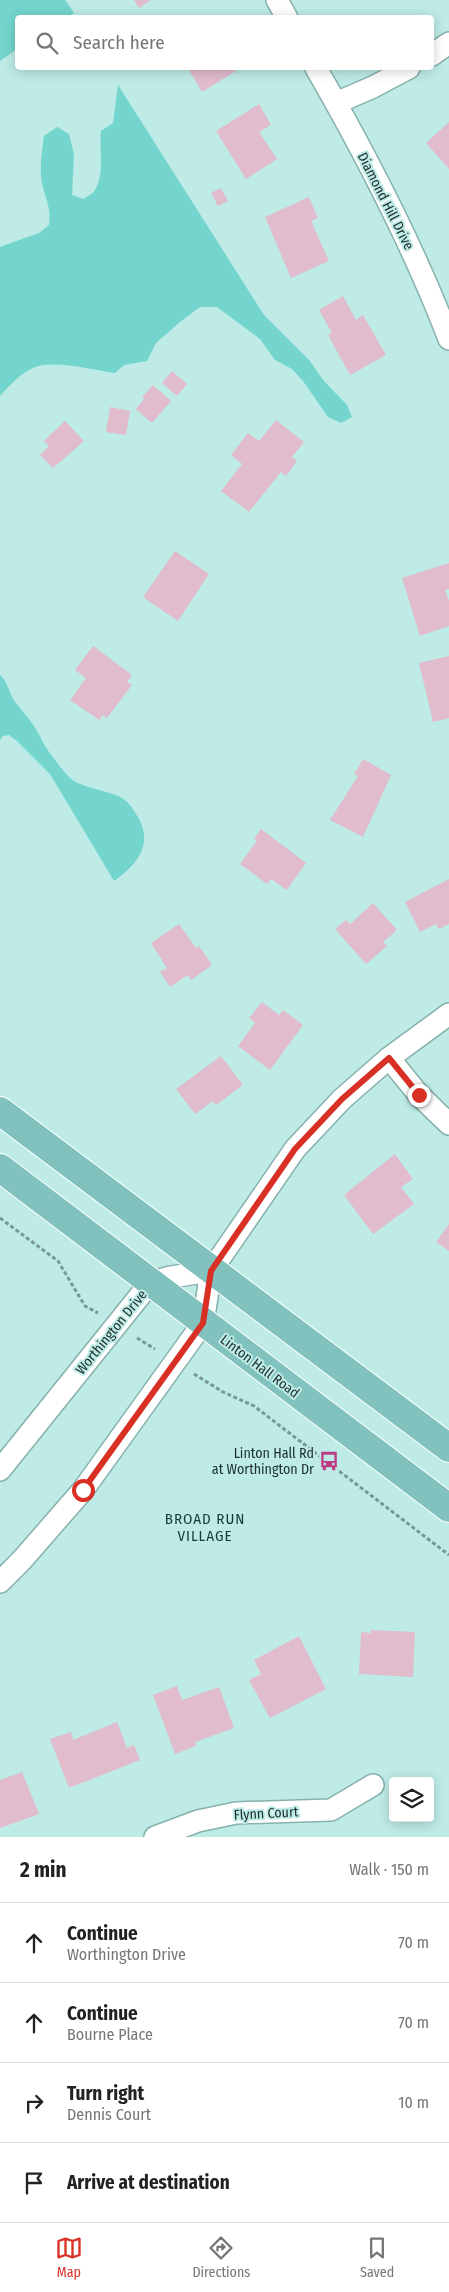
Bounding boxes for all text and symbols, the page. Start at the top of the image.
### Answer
search box [15,15,434,70]
icon: search [33,29,61,57]
text: Search here [73,31,165,54]
street label: Diamond Hill Drive [354,150,417,253]
route end [408,1084,431,1107]
street label: Worthington Drive [72,1286,151,1378]
street label: Linton Hall Road [217,1331,303,1402]
place label: Linton Hall Rd at Worthington Dr [212,1445,314,1478]
bus stop icon: Linton Hall Rd at Worthington Dr [318,1450,340,1472]
route start [72,1479,95,1502]
district label: BROAD RUN VILLAGE [165,1510,245,1545]
map controls [389,1777,434,1822]
button: layers [389,1777,434,1822]
street label: Flynn Court [233,1803,299,1824]
text: 2 min [20,1857,67,1883]
text: Walk · 150 m [349,1860,429,1879]
text: Continue [67,1922,138,1945]
icon: ahead [20,1929,48,1957]
text: 70 m [398,1933,429,1952]
text: Worthington Drive [67,1945,186,1964]
text: Continue [67,2002,138,2025]
icon: ahead [20,2009,48,2037]
text: 70 m [398,2013,429,2032]
text: Bourne Place [67,2025,153,2044]
text: Turn right [67,2082,144,2105]
icon: right [20,2089,48,2117]
text: 10 m [398,2093,429,2112]
text: Dennis Court [67,2105,151,2124]
icon: arrive [20,2169,48,2197]
text: Arrive at destination [67,2171,230,2194]
tab: Map [55,2234,83,2281]
tab: Directions [192,2234,250,2281]
tab: Saved [360,2234,394,2281]

